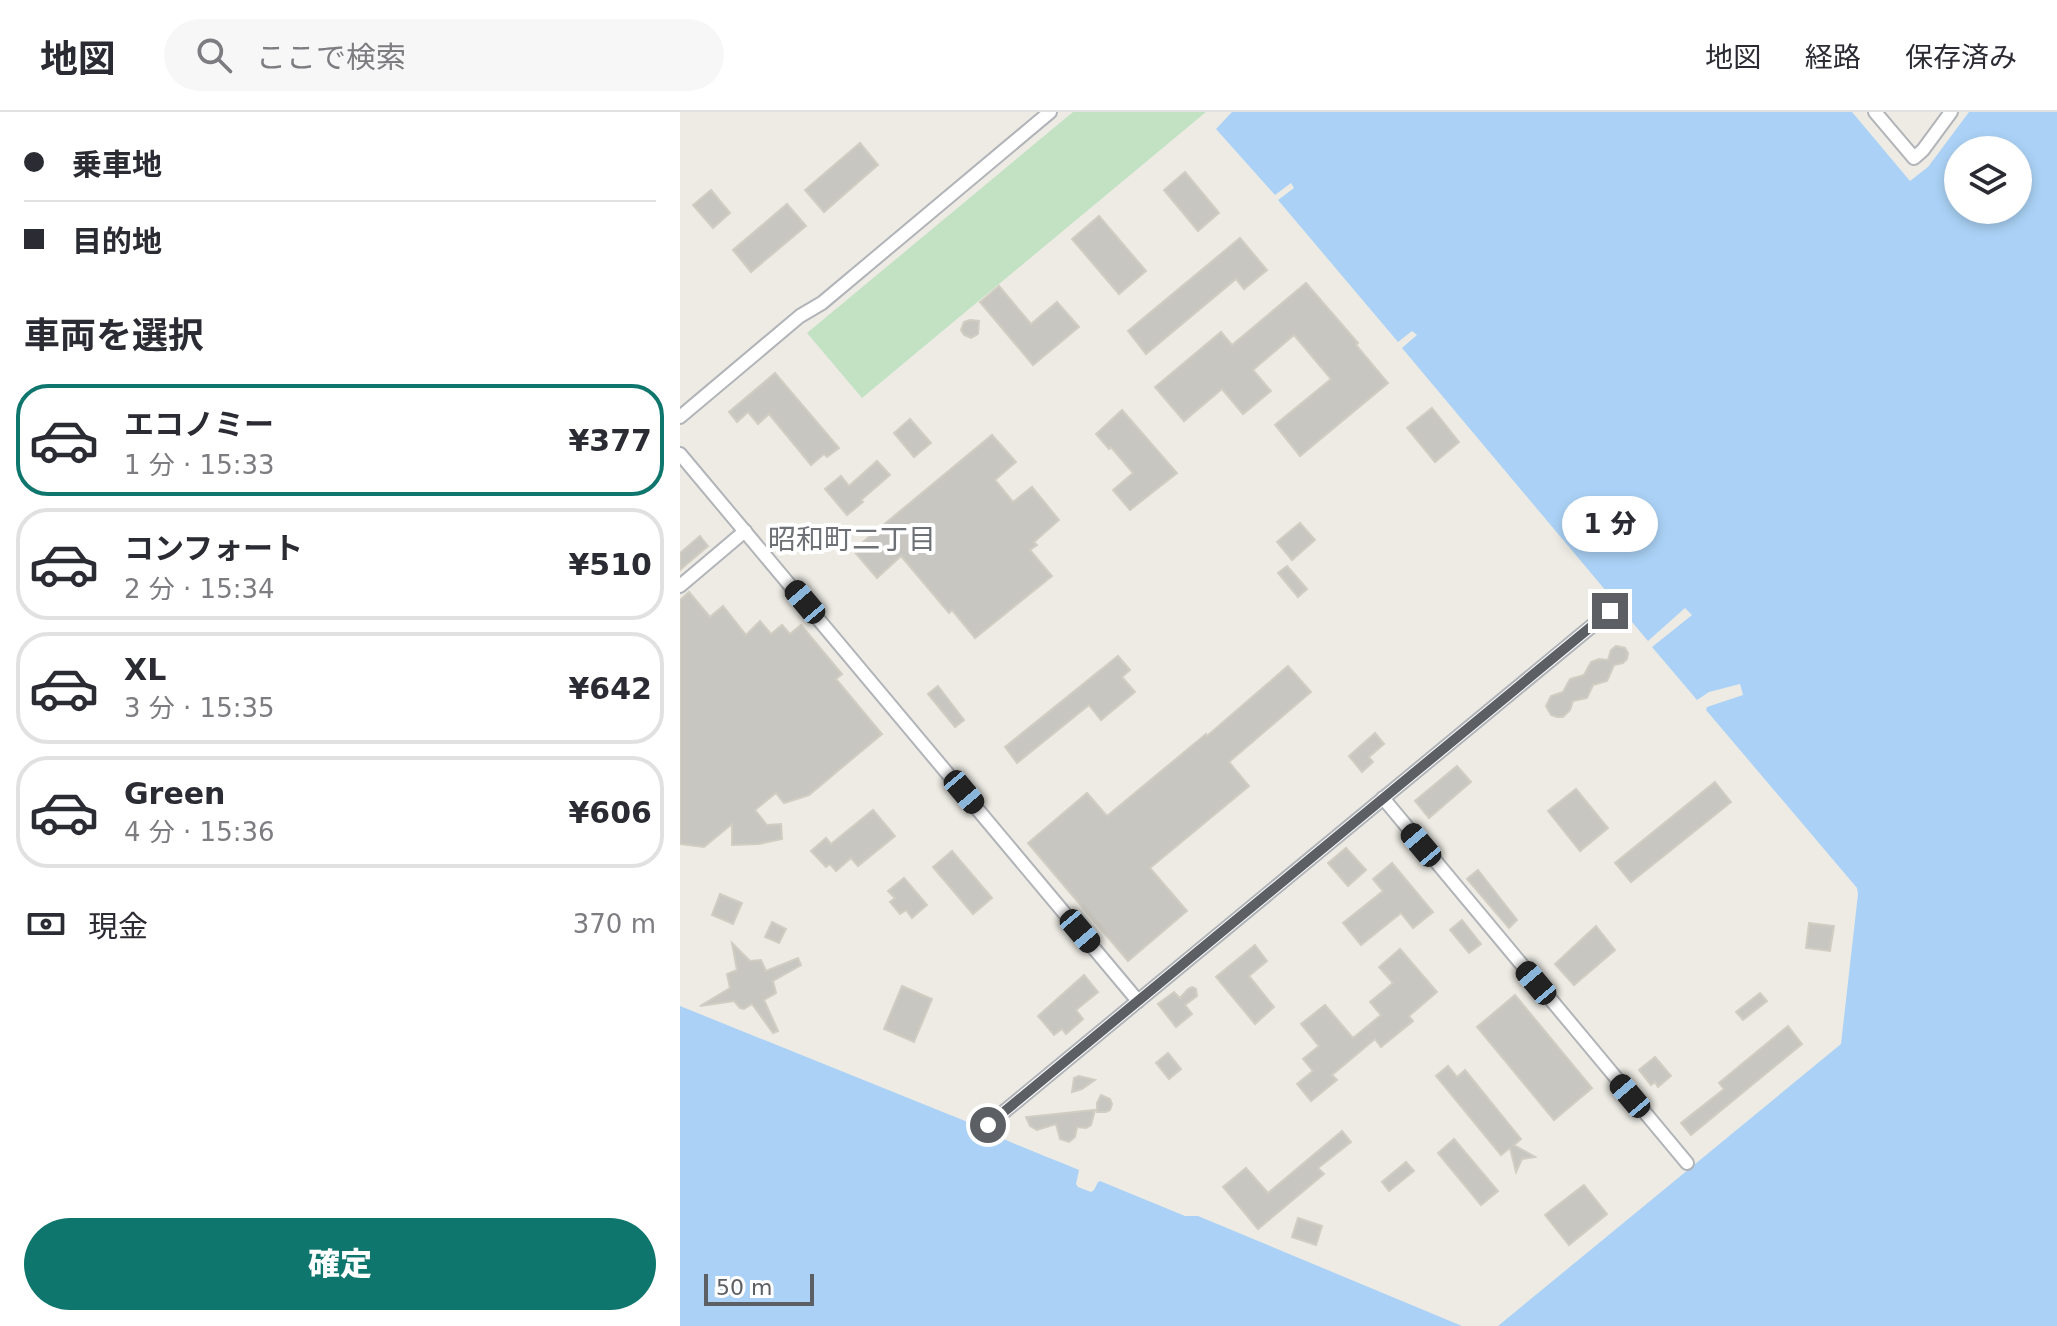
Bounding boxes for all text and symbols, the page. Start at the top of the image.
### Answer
search box [164,19,724,91]
icon: search [192,33,236,77]
text: 地図 [40,37,116,81]
text: ここで検索 [256,40,406,75]
text: 地図 [1705,41,1761,74]
text: 経路 [1805,41,1861,74]
text: 保存済み [1905,41,2017,74]
map controls [1944,136,2032,224]
button: layers [1944,136,2032,224]
text: 乗車地 [72,147,162,182]
text: 目的地 [72,224,162,259]
text: 車両を選択 [24,315,204,356]
icon: car [28,404,100,476]
text: エコノミー [124,407,274,442]
text: ¥377 [569,423,652,458]
text: 1 分 · 15:33 [124,450,275,480]
callout: 1 分 [1562,495,1658,551]
text: 1 分 [1583,509,1637,539]
district label: 昭和町二丁目 [768,523,936,556]
icon: car [28,528,100,600]
text: コンフォート [124,531,303,566]
text: ¥510 [569,547,652,582]
text: 2 分 · 15:34 [124,574,275,604]
car [780,576,830,628]
route end [1592,593,1628,629]
icon: car [28,652,100,724]
text: XL [124,652,166,687]
text: ¥642 [569,671,652,706]
text: 3 分 · 15:35 [124,693,275,723]
car [939,766,989,818]
icon: car [28,776,100,848]
text: Green [124,776,225,811]
text: ¥606 [569,795,652,830]
text: 4 分 · 15:36 [124,817,275,847]
car [1396,819,1446,871]
icon: cash [24,902,68,946]
car [1055,905,1105,957]
text: 現金 [88,909,148,944]
text: 370 m [573,909,656,939]
car [1511,957,1561,1009]
car [1605,1070,1655,1122]
route start [970,1107,1006,1143]
button: 確定 [24,1218,656,1310]
scale bar [704,1270,814,1306]
text: 50 m [716,1275,772,1300]

